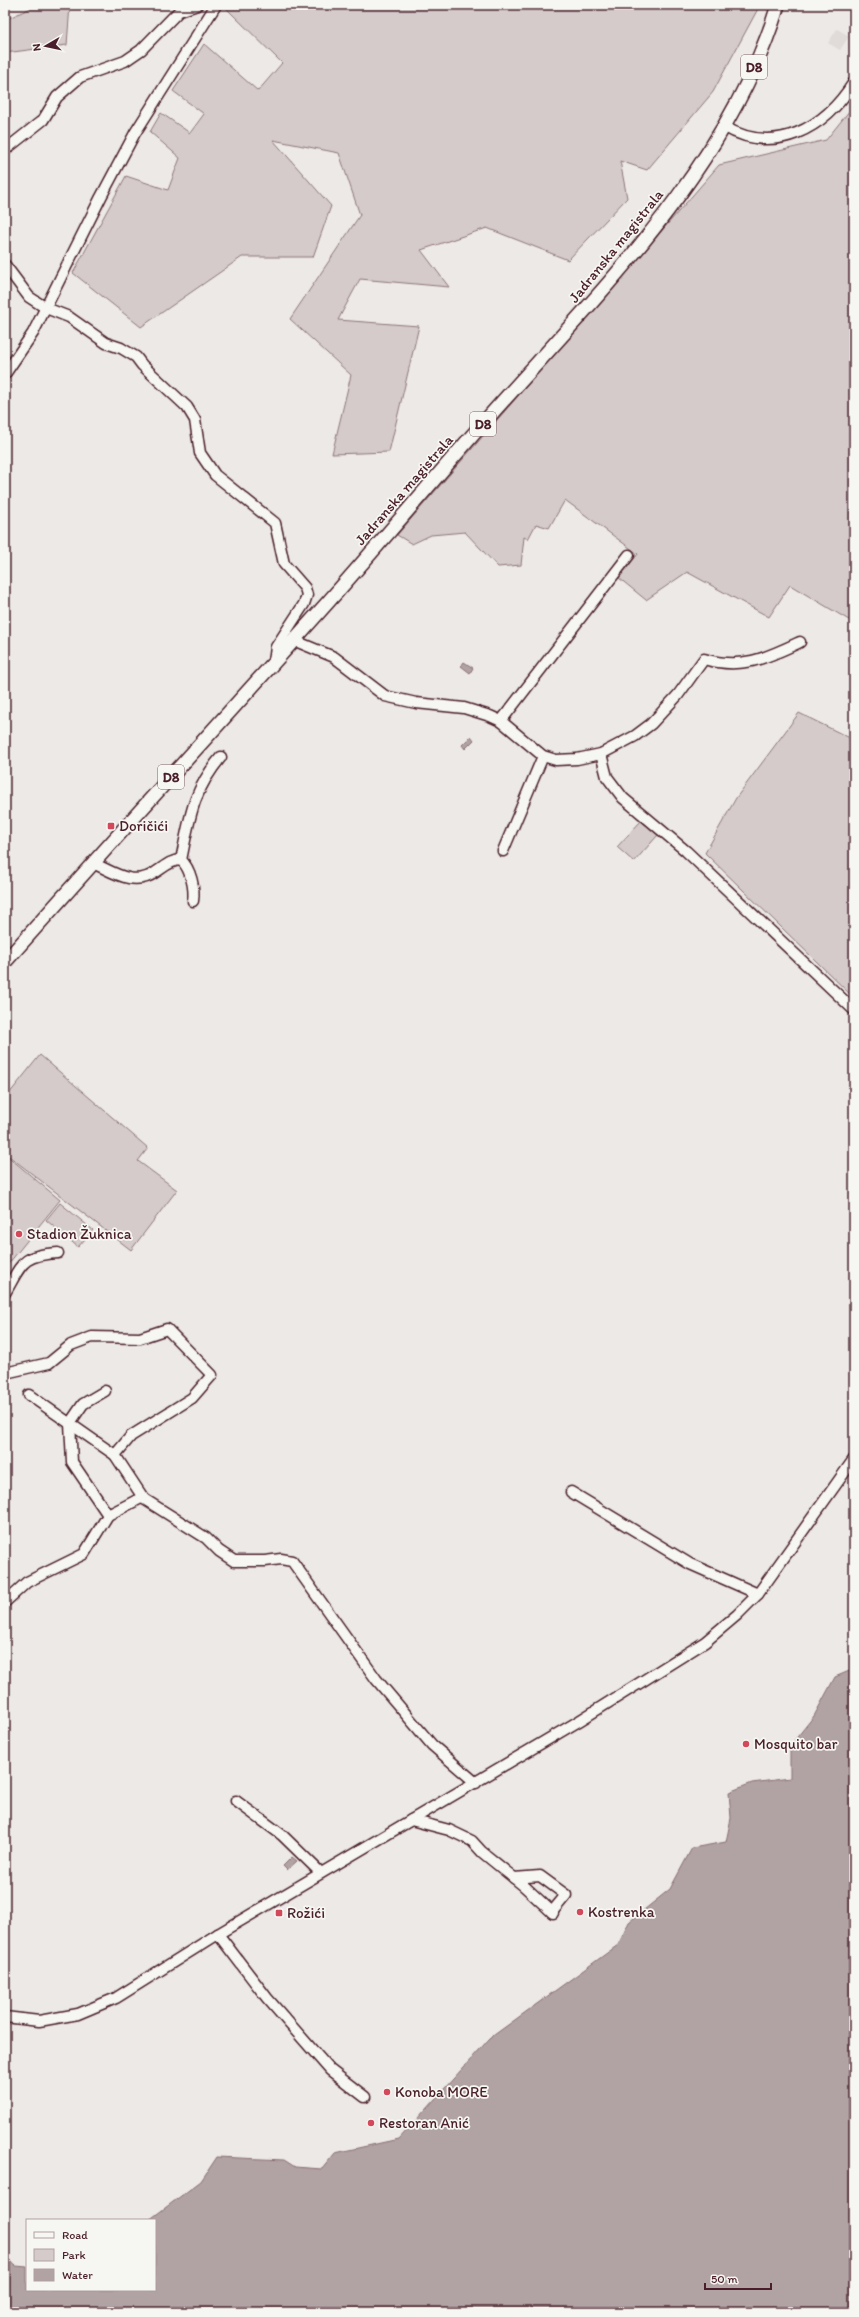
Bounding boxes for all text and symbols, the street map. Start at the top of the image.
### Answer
north arrow [26,26,66,66]
text: N [30,43,44,52]
road number: D8 [741,55,767,79]
street label: Jadranska magistrala [565,186,667,306]
road number: D8 [470,412,496,436]
street label: Jadranska magistrala [351,431,457,549]
road number: D8 [158,765,184,789]
place label: Doričići [119,817,168,835]
marker: Doričići [106,821,116,831]
place label: Stadion Žuknica [27,1225,132,1243]
marker: Stadion Žuknica [14,1229,24,1239]
place label: Mosquito bar [754,1735,838,1753]
marker: Mosquito bar [741,1739,751,1749]
place label: Kostrenka [588,1903,655,1921]
place label: Rožići [287,1904,325,1922]
marker: Kostrenka [575,1907,585,1917]
marker: Rožići [274,1908,284,1918]
place label: Konoba MORE [395,2083,488,2101]
marker: Konoba MORE [382,2087,392,2097]
place label: Restoran Anić [379,2114,469,2132]
marker: Restoran Anić [366,2118,376,2128]
legend [26,2219,156,2291]
text: Road [62,2228,88,2242]
text: Park [62,2248,86,2262]
scale bar [705,2265,771,2291]
text: Water [62,2268,93,2282]
text: 50 m [711,2272,737,2286]

